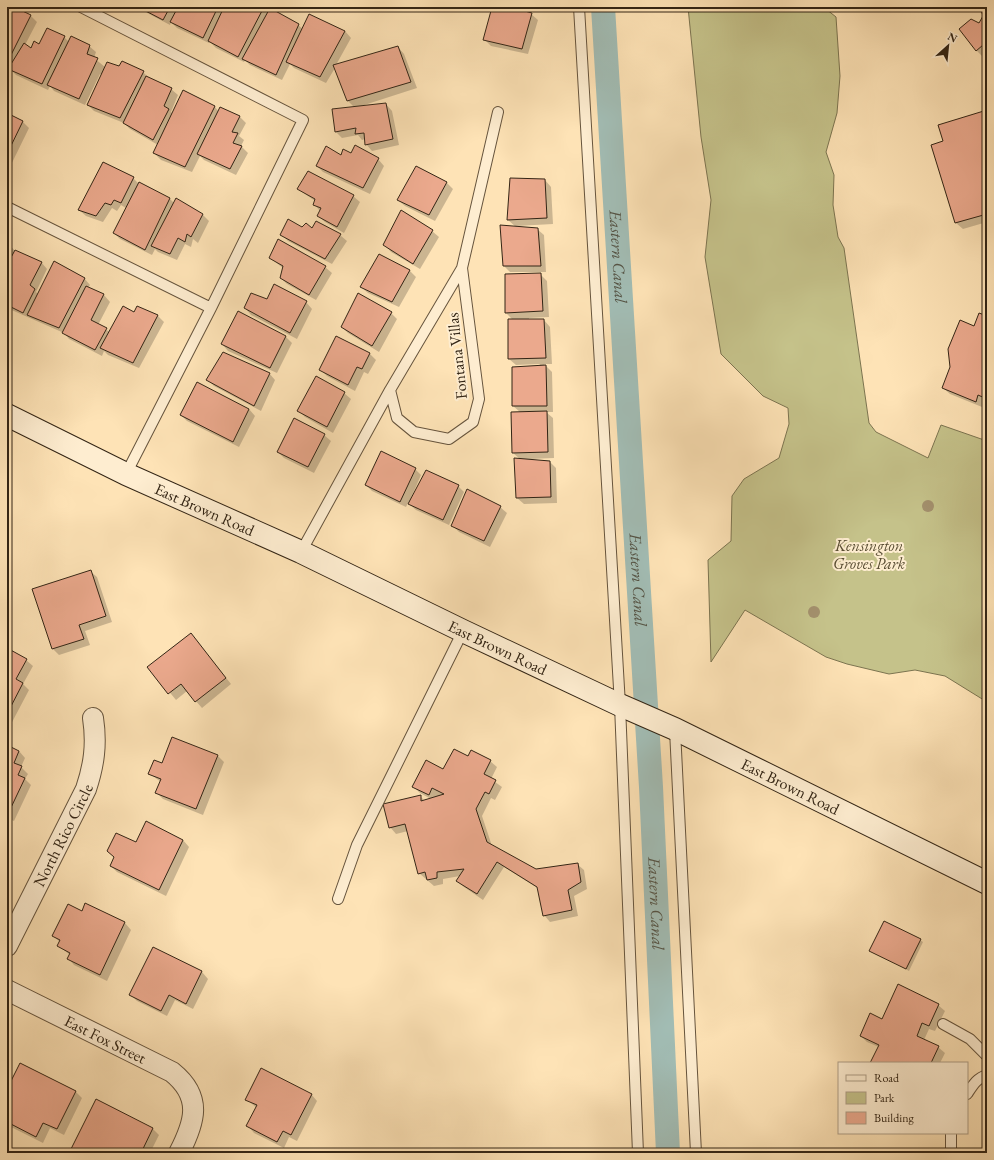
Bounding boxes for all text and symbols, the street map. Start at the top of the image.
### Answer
north arrow [928,26,968,66]
text: N [945,29,960,45]
water label: Eastern Canal [604,208,632,305]
street label: Fontana Villas [442,312,472,400]
street label: East Brown Road [152,478,259,541]
water label: Eastern Canal [624,532,652,628]
park label: Kensington Groves Park [833,535,906,574]
street label: East Brown Road [445,615,551,680]
street label: East Brown Road [738,753,844,819]
street label: North Rico Circle [28,781,97,890]
water label: Eastern Canal [643,855,670,952]
street label: East Fox Street [61,1010,150,1068]
legend [838,1062,968,1134]
text: Road [874,1070,900,1086]
text: Park [874,1090,895,1106]
text: Building [874,1110,915,1126]

